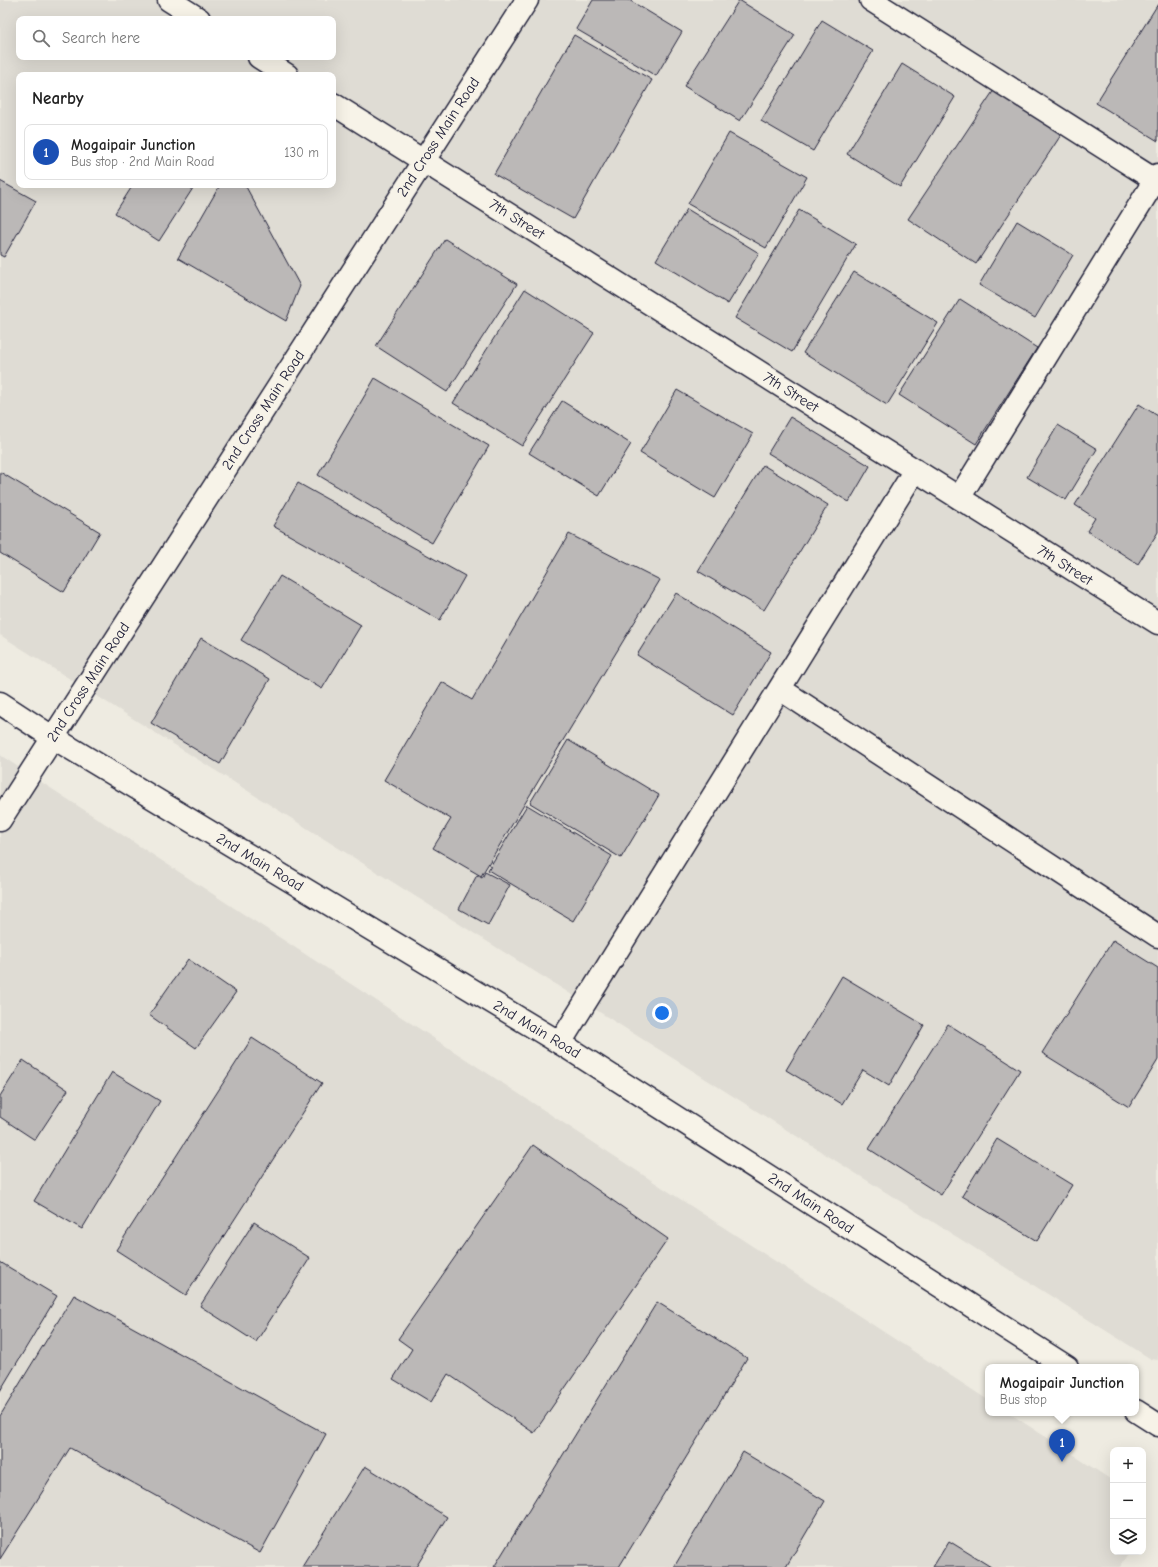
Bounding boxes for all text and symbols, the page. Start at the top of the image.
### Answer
search box [16,16,336,60]
icon: search [30,27,52,49]
text: Search here [62,29,140,47]
street label: 2nd Cross Main Road [393,74,483,200]
text: Nearby [32,89,83,108]
text: Mogaipair Junction [71,136,195,154]
text: 1 [43,145,49,160]
text: 130 m [284,145,319,160]
text: Bus stop · 2nd Main Road [71,154,214,169]
street label: 7th Street [486,195,549,243]
street label: 2nd Cross Main Road [218,347,308,473]
street label: 7th Street [760,368,823,416]
street label: 7th Street [1034,541,1097,589]
street label: 2nd Cross Main Road [43,619,133,745]
street label: 2nd Main Road [213,829,307,895]
street label: 2nd Main Road [490,996,584,1062]
your location [652,1003,672,1023]
street label: 2nd Main Road [765,1169,857,1237]
popup [985,1364,1139,1416]
text: Mogaipair Junction [1000,1374,1124,1392]
text: Bus stop [1000,1392,1047,1407]
pin: 1 [1049,1429,1075,1462]
map controls [1110,1447,1146,1555]
button: + [1110,1447,1146,1483]
button: − [1110,1483,1146,1519]
button: layers [1110,1519,1146,1555]

